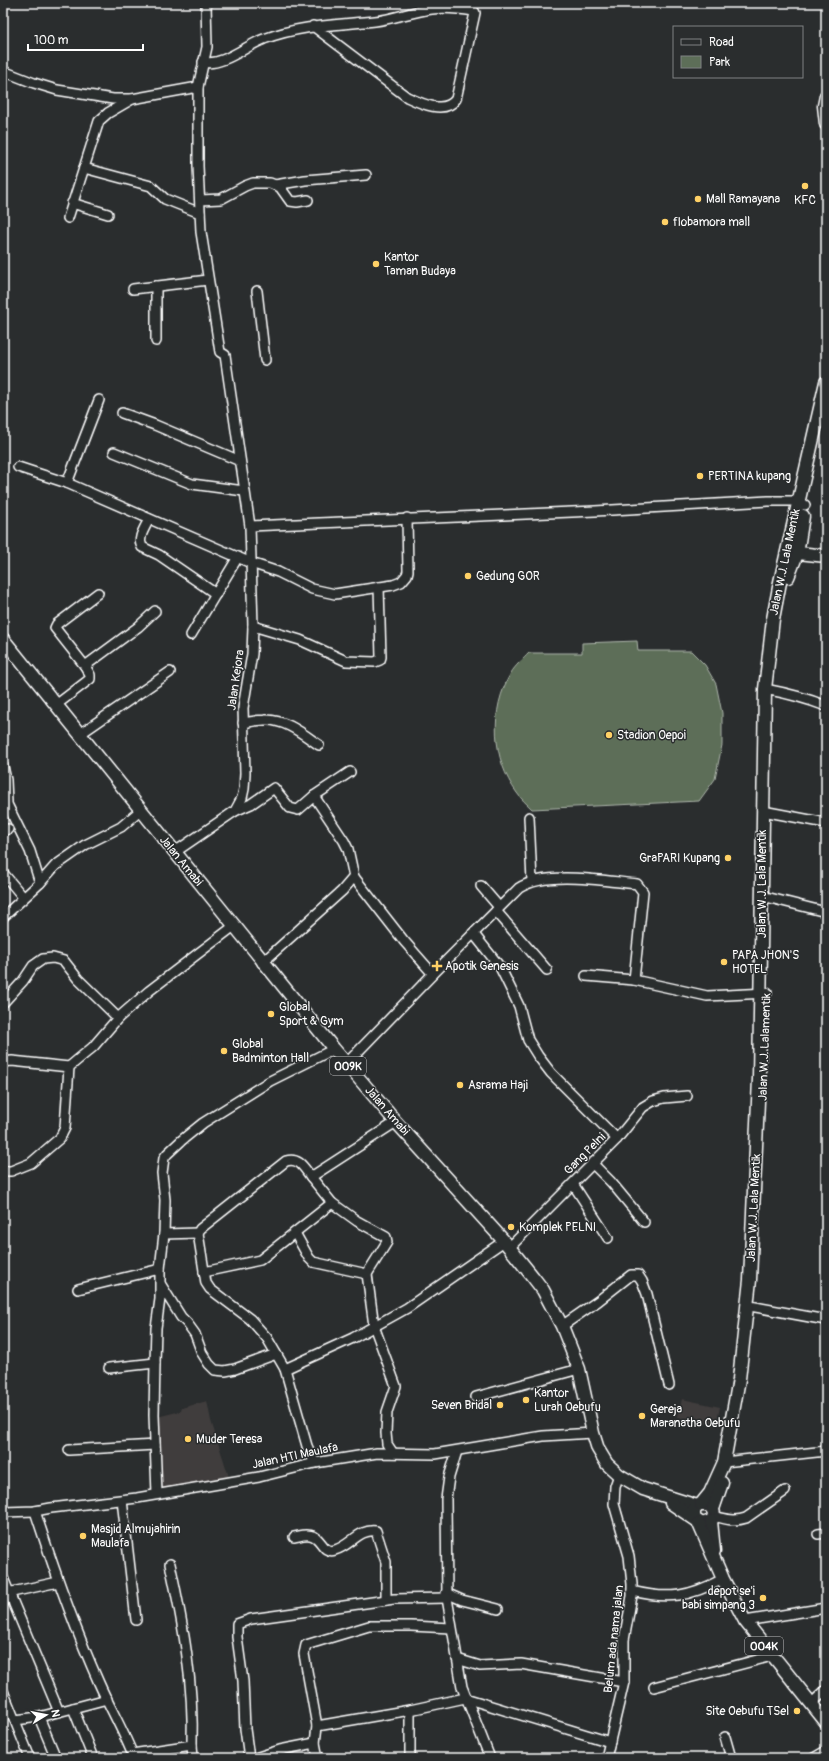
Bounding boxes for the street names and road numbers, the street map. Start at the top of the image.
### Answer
street label: Jalan W.J. Lala Mentik [766,507,804,617]
street label: Jalan Kejora [224,648,248,711]
street label: Jalan W.J. Lala Mentik [755,830,770,938]
street label: Jalan Amabi [156,833,206,889]
street label: Jalan W.J. Lalamentik [756,993,774,1101]
road number: 009K [330,1057,366,1075]
street label: Jalan Amabi [361,1083,413,1139]
street label: Gang Pelni [561,1130,609,1178]
street label: Jalan W.J. Lala Mentik [744,1153,764,1263]
street label: Jalan HTI Maulafa [251,1439,340,1472]
street label: Belum ada nama jalan [601,1584,627,1694]
road number: 004K [745,1637,783,1655]

